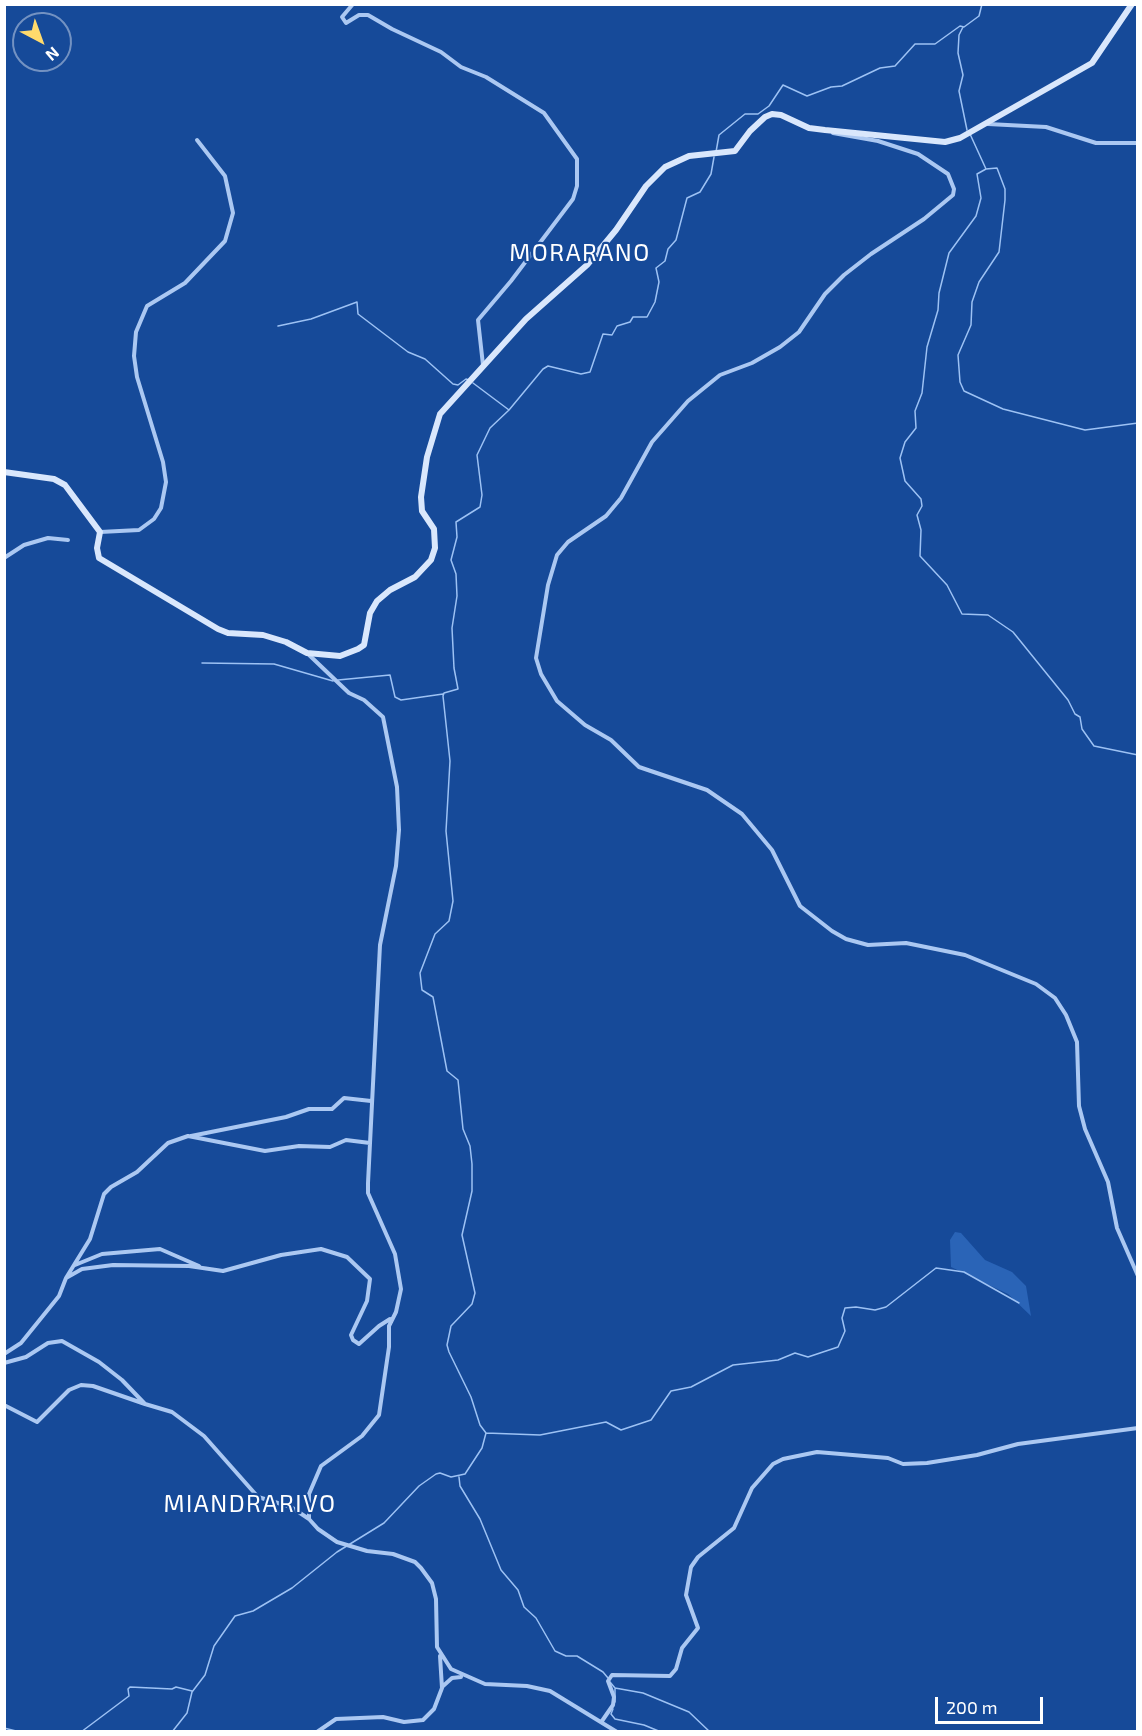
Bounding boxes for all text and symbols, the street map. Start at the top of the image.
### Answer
north arrow [12,12,72,72]
text: N [42,43,63,65]
district label: MORARANO [509,239,651,267]
district label: MIANDRARIVO [163,1490,337,1518]
scale bar [938,1685,1046,1723]
text: 200 m [946,1696,998,1718]

